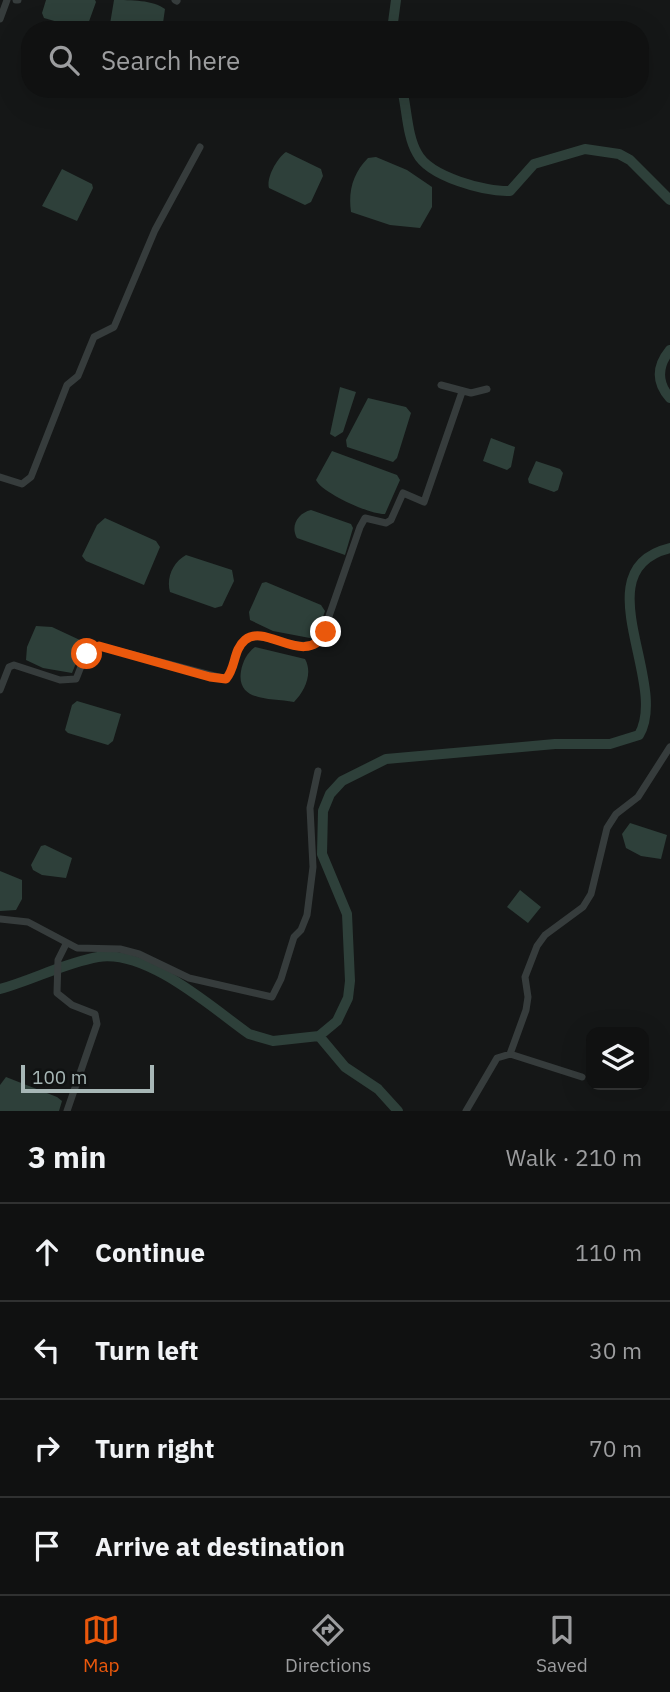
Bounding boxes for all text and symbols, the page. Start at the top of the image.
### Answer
search box [21,21,649,98]
icon: search [45,41,83,79]
text: Search here [101,43,240,77]
route end [310,616,341,647]
route start [71,638,102,669]
map controls [586,1027,649,1090]
button: layers [586,1027,649,1090]
scale bar [21,1062,154,1094]
text: 100 m [32,1065,87,1089]
text: 3 min [28,1137,106,1176]
text: Walk · 210 m [506,1142,642,1172]
icon: ahead [28,1233,66,1271]
text: Continue [95,1235,205,1269]
text: 110 m [575,1237,642,1267]
icon: left [28,1331,66,1369]
text: Turn left [95,1333,198,1367]
text: 30 m [589,1335,642,1365]
icon: right [28,1429,66,1467]
text: Turn right [95,1431,214,1465]
text: 70 m [589,1433,642,1463]
icon: arrive [28,1527,66,1565]
text: Arrive at destination [95,1529,345,1563]
tab: Map [82,1611,120,1677]
tab: Directions [285,1611,371,1677]
tab: Saved [536,1611,588,1677]

